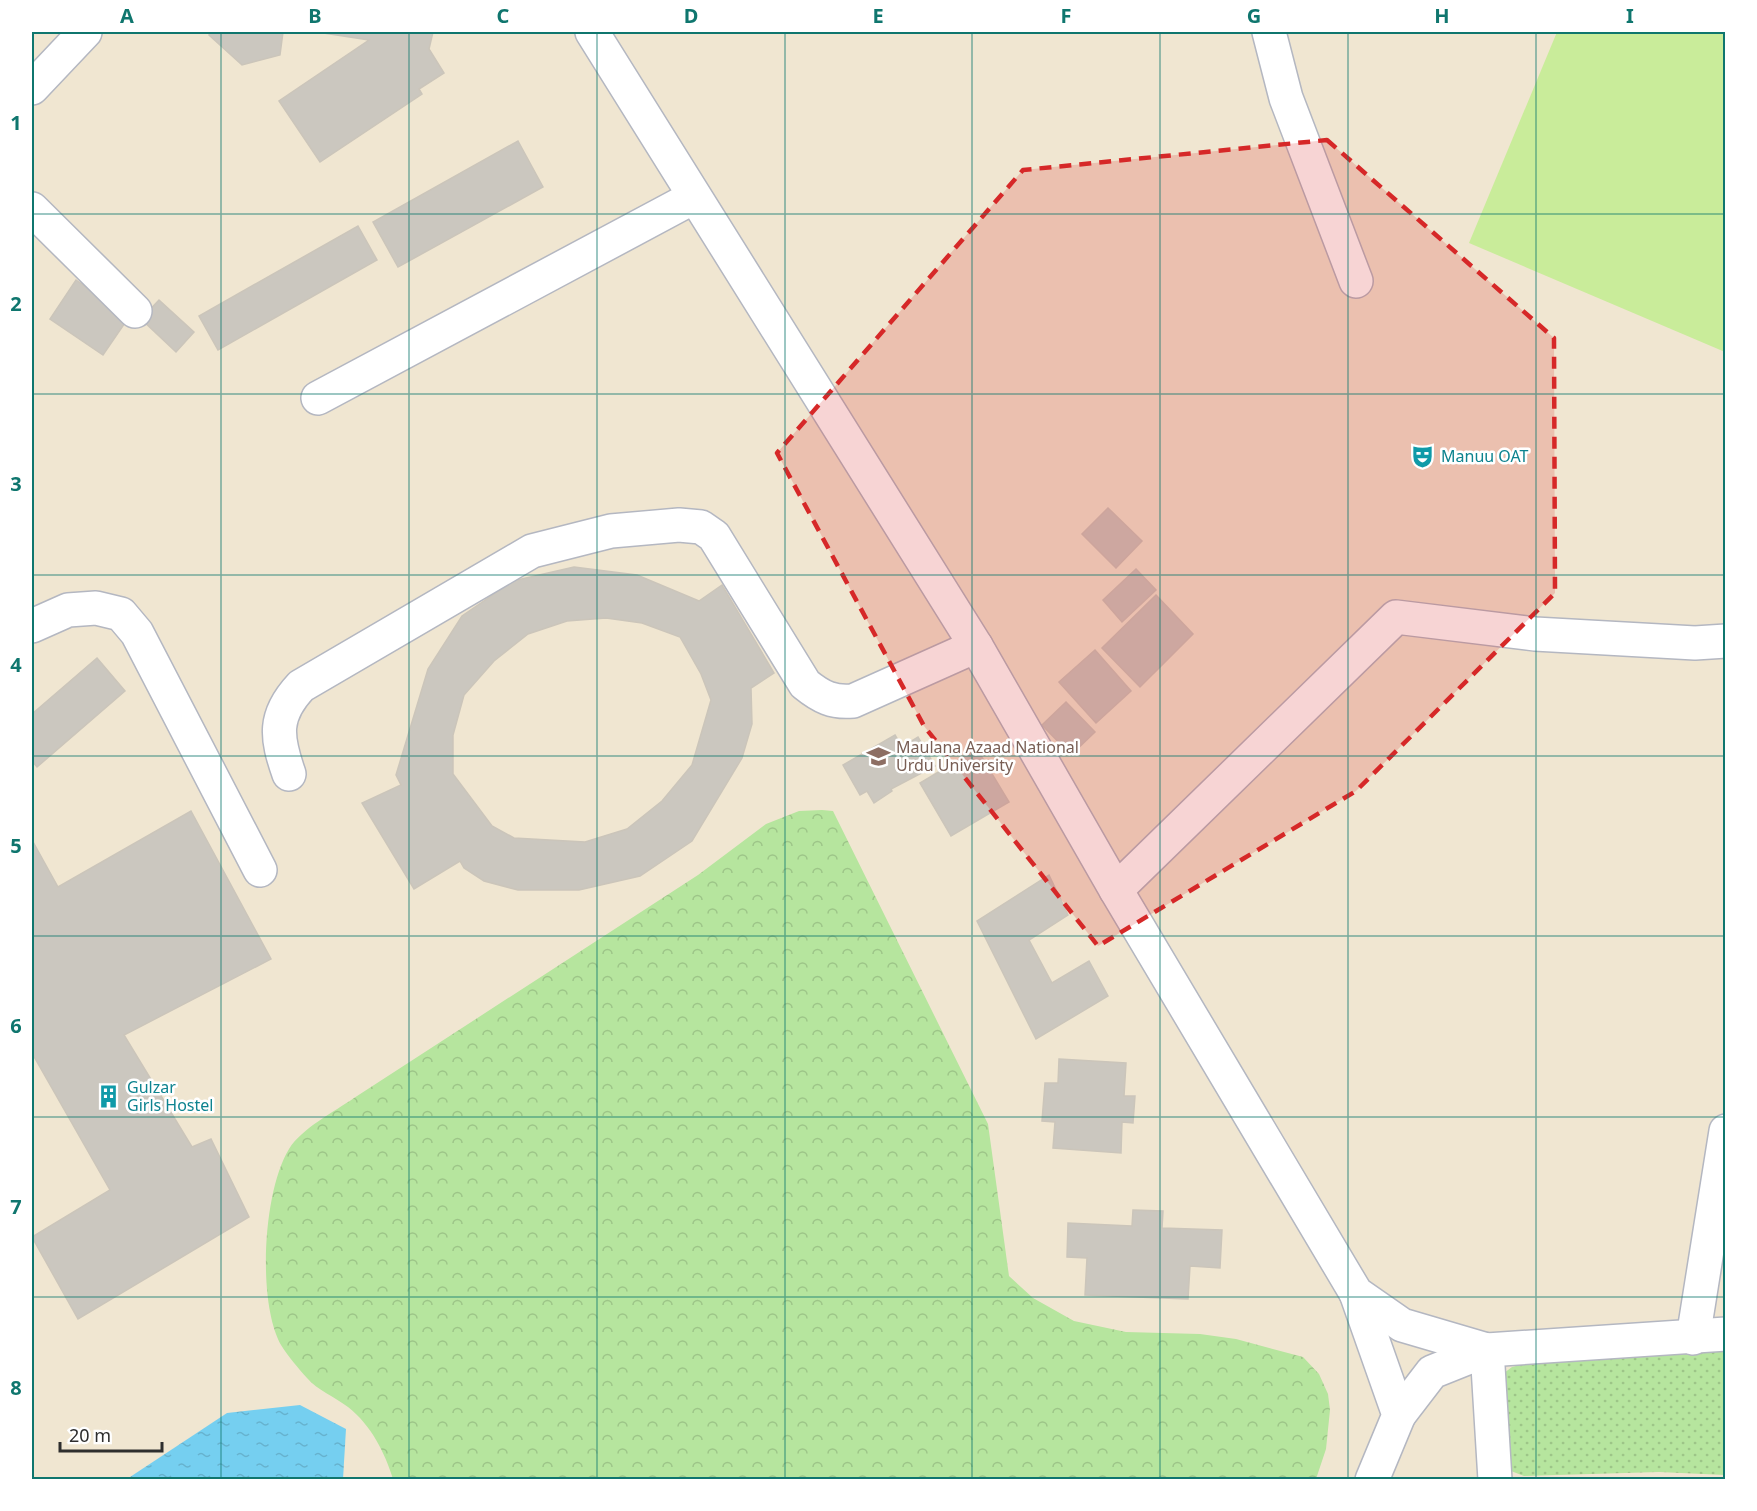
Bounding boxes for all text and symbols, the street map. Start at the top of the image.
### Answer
text: A [120,2,134,29]
text: B [308,2,322,29]
text: C [497,2,510,29]
text: D [684,2,698,29]
text: E [872,2,884,29]
text: F [1061,2,1071,29]
text: G [1247,2,1261,29]
text: H [1434,2,1450,29]
text: I [1626,2,1634,29]
text: 1 [10,109,22,136]
text: 2 [10,290,22,317]
theatre icon: Manuu OAT [1410,443,1436,469]
place label: Manuu OAT [1441,445,1529,467]
text: 3 [10,470,22,497]
text: 4 [10,651,22,678]
place label: Maulana Azaad National Urdu University [896,736,1079,776]
school or university icon: Maulana Azaad National Urdu University [865,743,891,769]
text: 5 [10,832,22,859]
text: 6 [10,1012,22,1039]
place label: Gulzar Girls Hostel [127,1076,213,1116]
building icon: Gulzar Girls Hostel [96,1083,122,1109]
text: 7 [10,1193,22,1220]
text: 8 [10,1374,22,1401]
scale bar [60,1415,162,1453]
text: 20 m [69,1423,111,1447]

